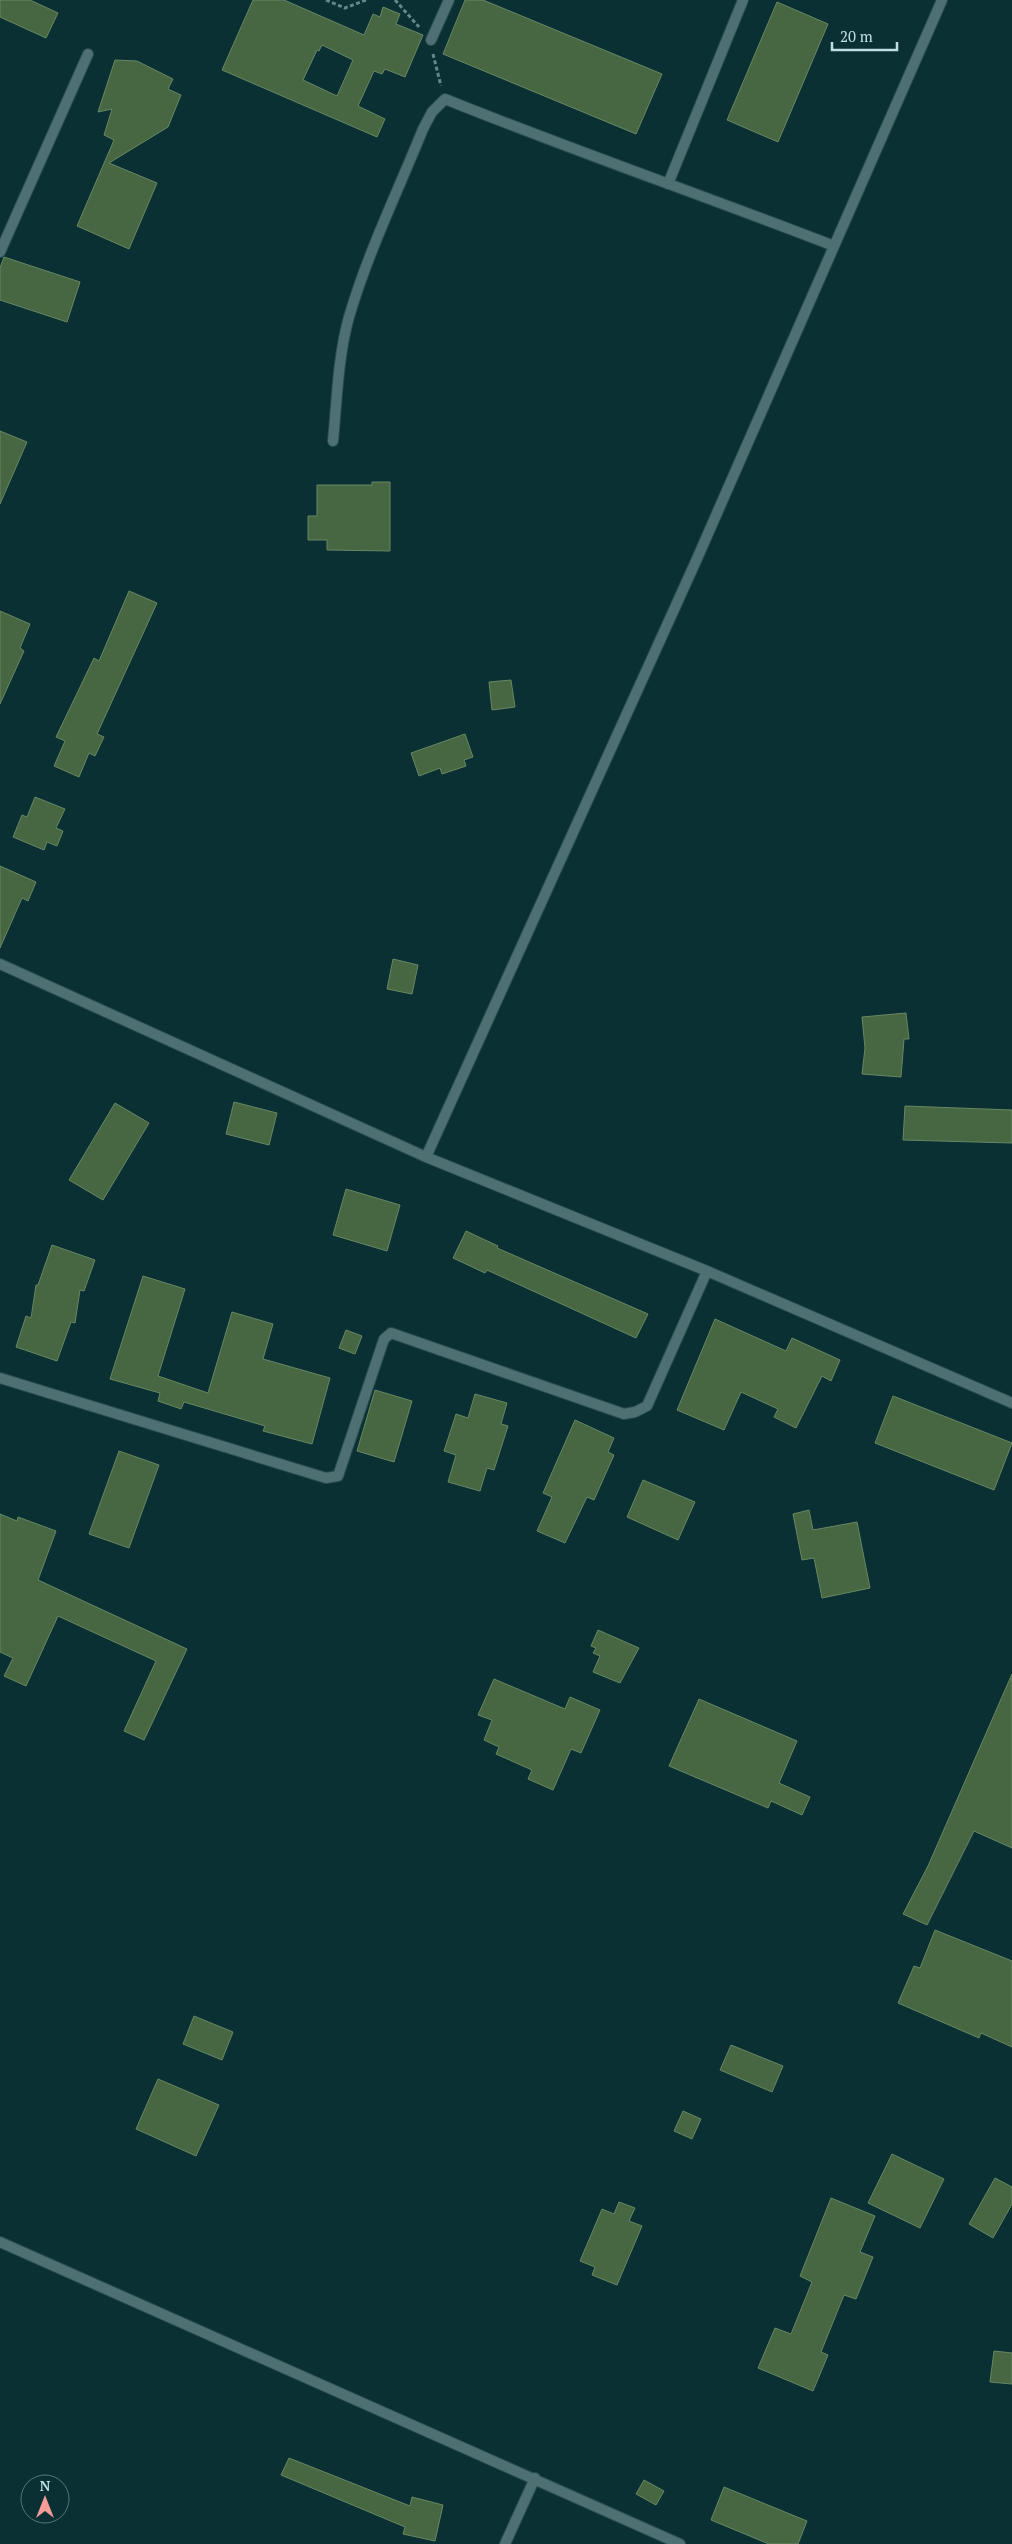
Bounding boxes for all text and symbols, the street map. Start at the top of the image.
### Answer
scale bar [832,20,897,52]
text: 20 m [840,26,873,46]
north arrow [20,2474,70,2524]
text: N [40,2476,51,2495]

